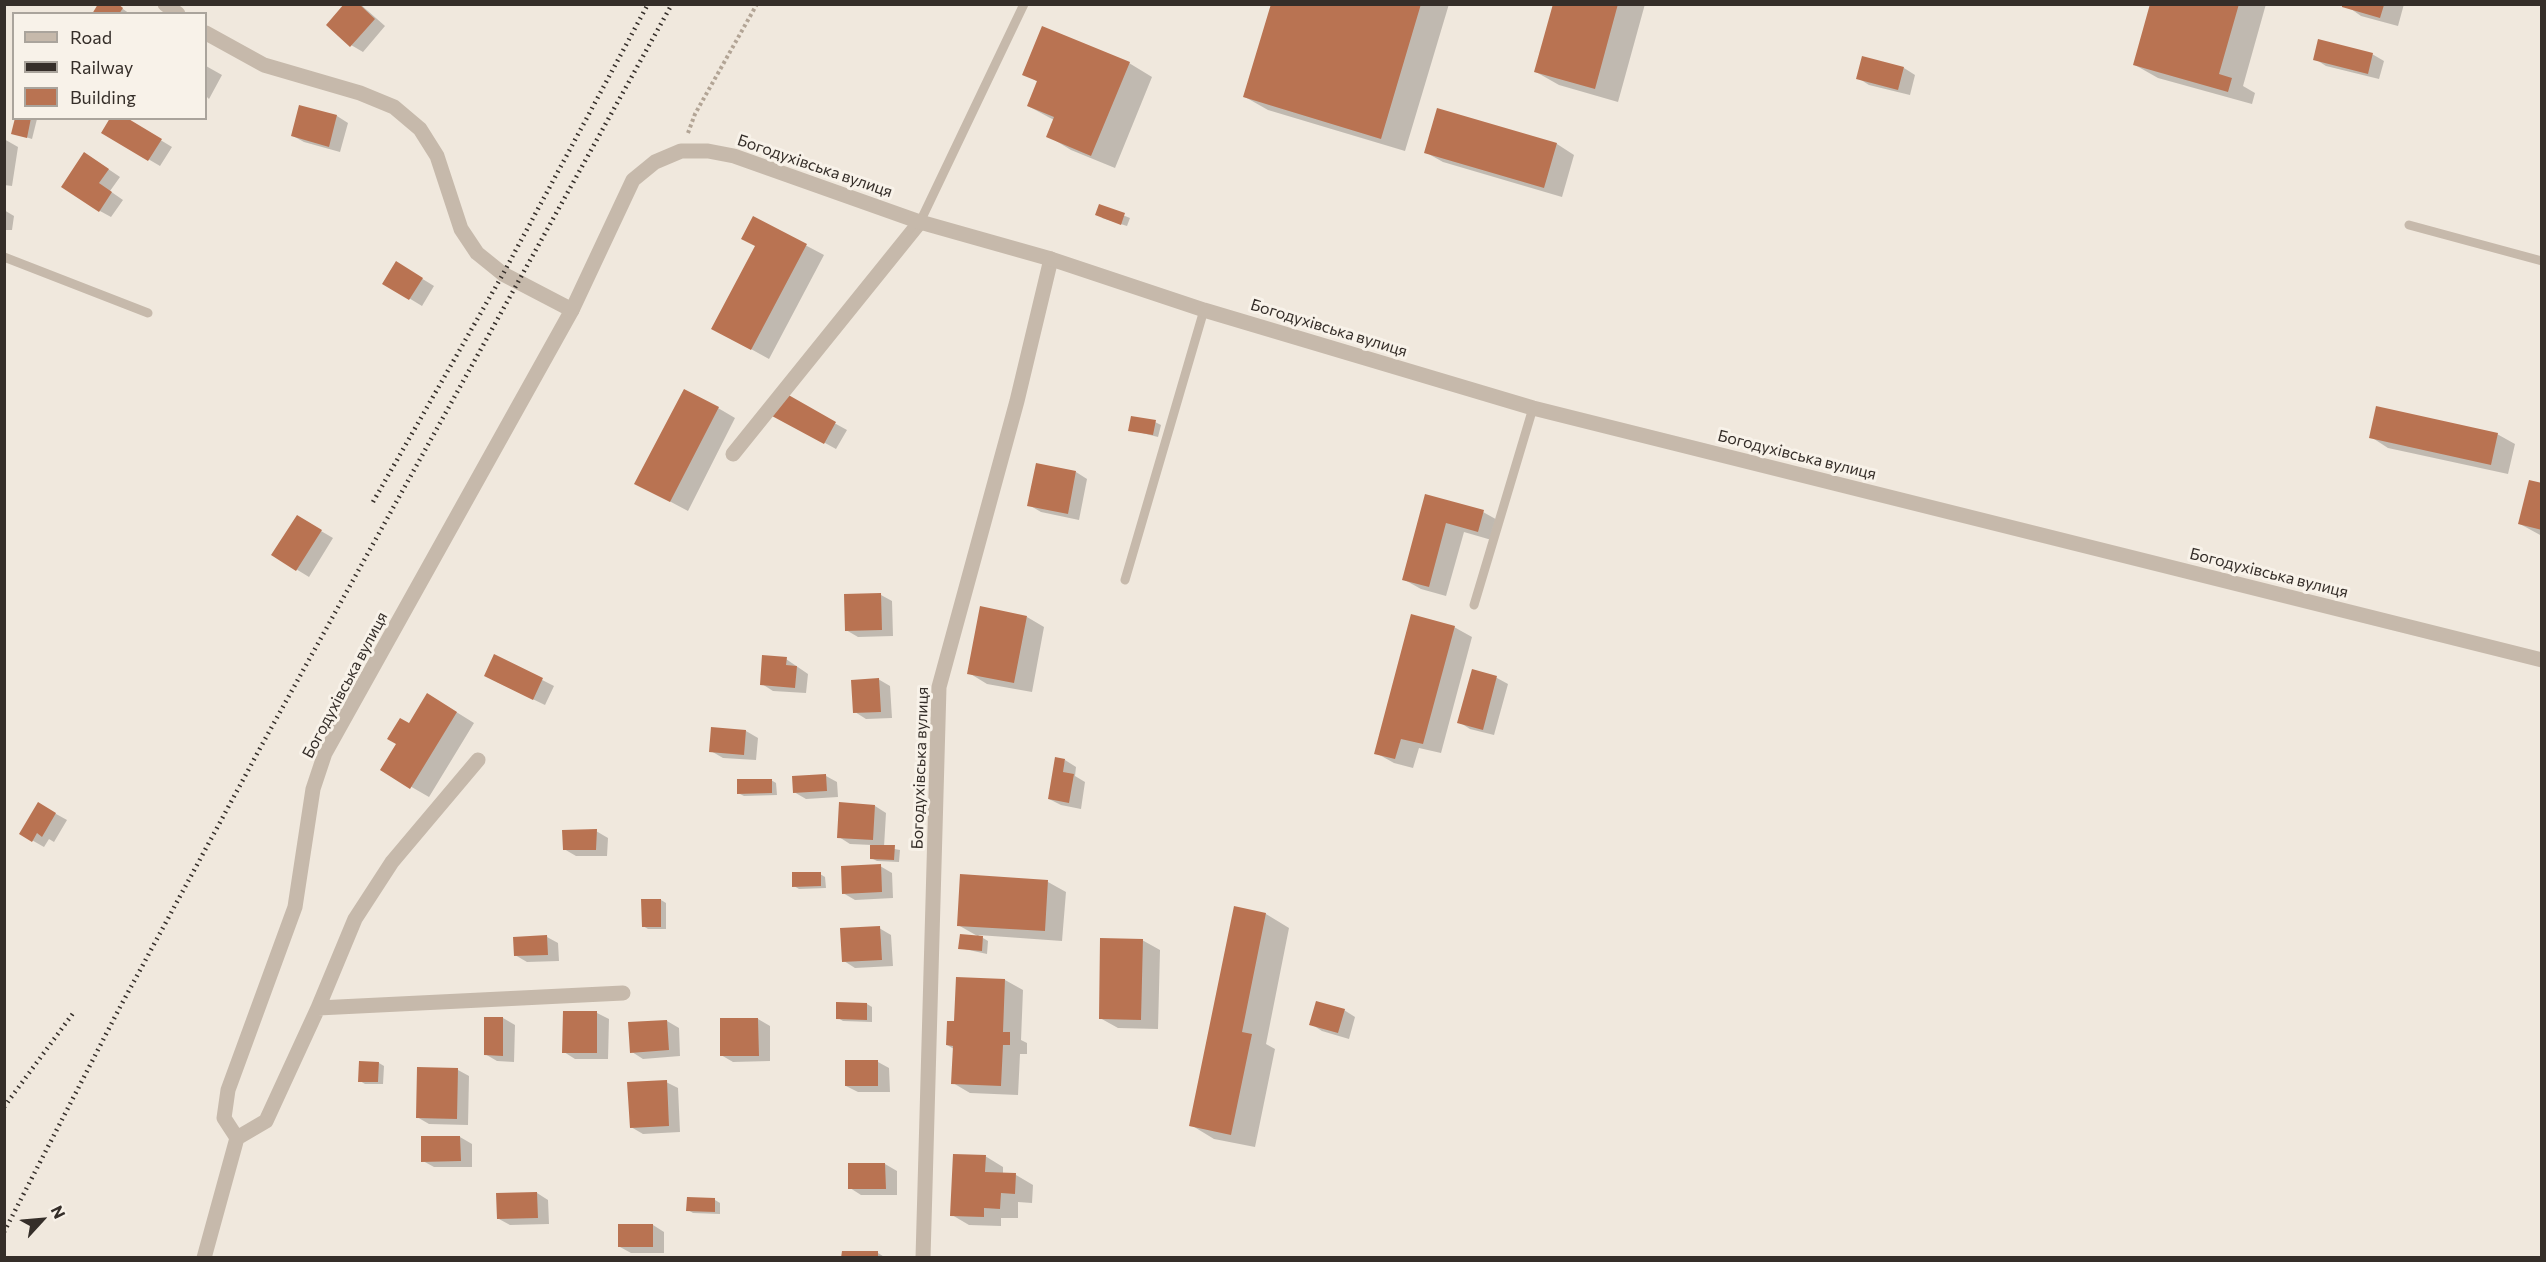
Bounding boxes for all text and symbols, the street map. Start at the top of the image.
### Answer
legend [12,12,207,120]
text: Road [70,26,112,48]
text: Railway [70,56,133,78]
text: Building [70,86,136,108]
street label: Богодухівська вулиця [735,130,895,202]
street label: Богодухівська вулиця [1248,295,1410,361]
street label: Богодухівська вулиця [1716,426,1878,484]
street label: Богодухівська вулиця [2188,544,2350,602]
street label: Богодухівська вулиця [298,609,392,761]
street label: Богодухівська вулиця [908,686,932,850]
north arrow [12,1190,72,1250]
text: N [47,1202,70,1221]

